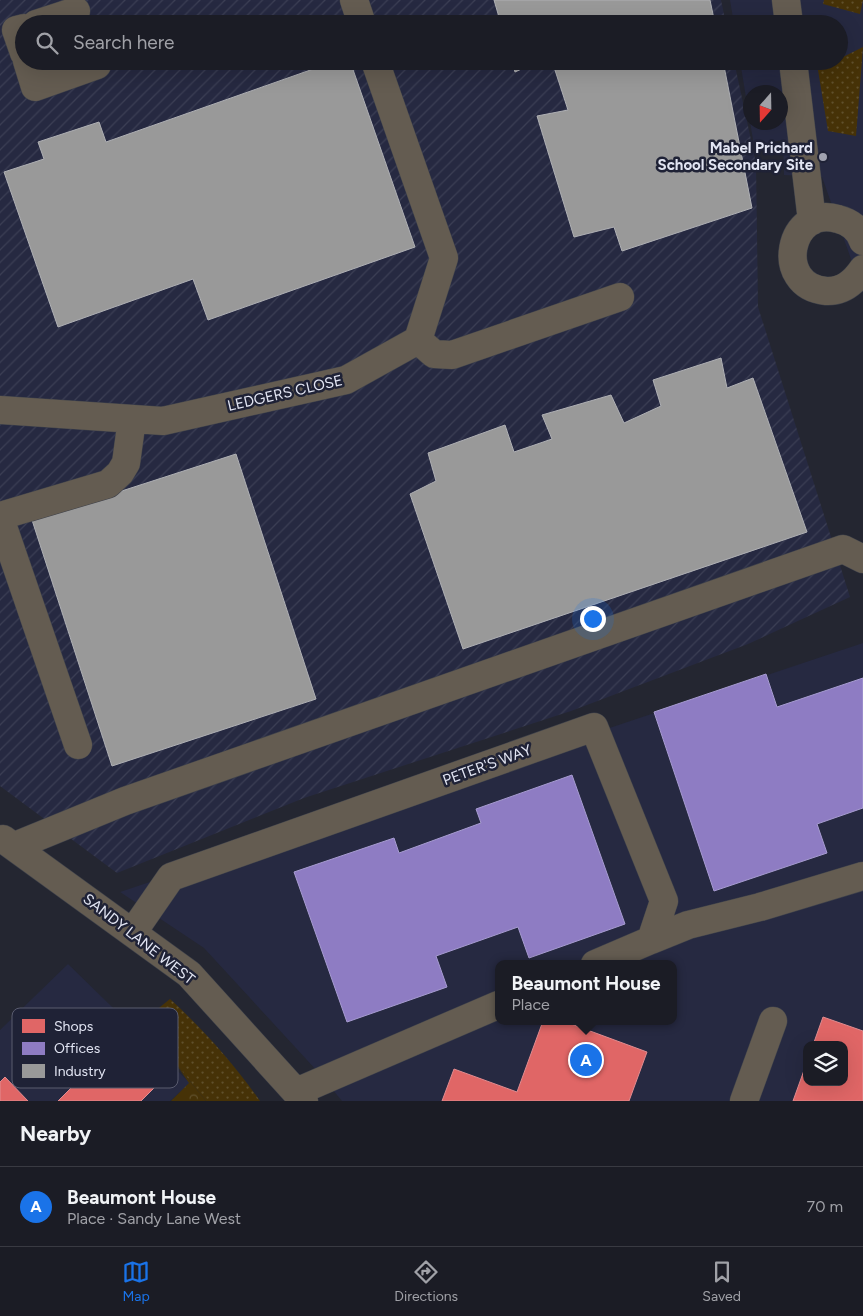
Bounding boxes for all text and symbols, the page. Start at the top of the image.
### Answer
search box [15,15,848,70]
icon: search [33,29,61,57]
text: Search here [73,31,175,54]
north arrow [743,85,788,130]
place label: Mabel Prichard School Secondary Site [658,139,814,174]
marker: Mabel Prichard School Secondary Site [817,151,829,163]
street label: LEDGERS CLOSE [226,371,344,415]
your location [580,606,606,632]
street label: PETER'S WAY [440,741,534,789]
street label: SANDY LANE WEST [80,890,199,989]
popup [495,960,677,1025]
text: Beaumont House [511,972,661,995]
text: Place [511,995,550,1014]
legend [12,1008,178,1088]
text: Shops [54,1018,93,1035]
text: Offices [54,1040,100,1057]
pin: A [570,1041,602,1079]
map controls [803,1041,848,1086]
button: layers [803,1041,848,1086]
text: Industry [54,1063,106,1080]
text: Nearby [20,1121,91,1146]
text: Beaumont House [67,1186,216,1209]
text: A [30,1197,42,1216]
text: 70 m [807,1197,843,1216]
text: Place · Sandy Lane West [67,1209,241,1228]
tab: Map [122,1258,150,1305]
tab: Directions [394,1258,458,1305]
tab: Saved [702,1258,741,1305]

